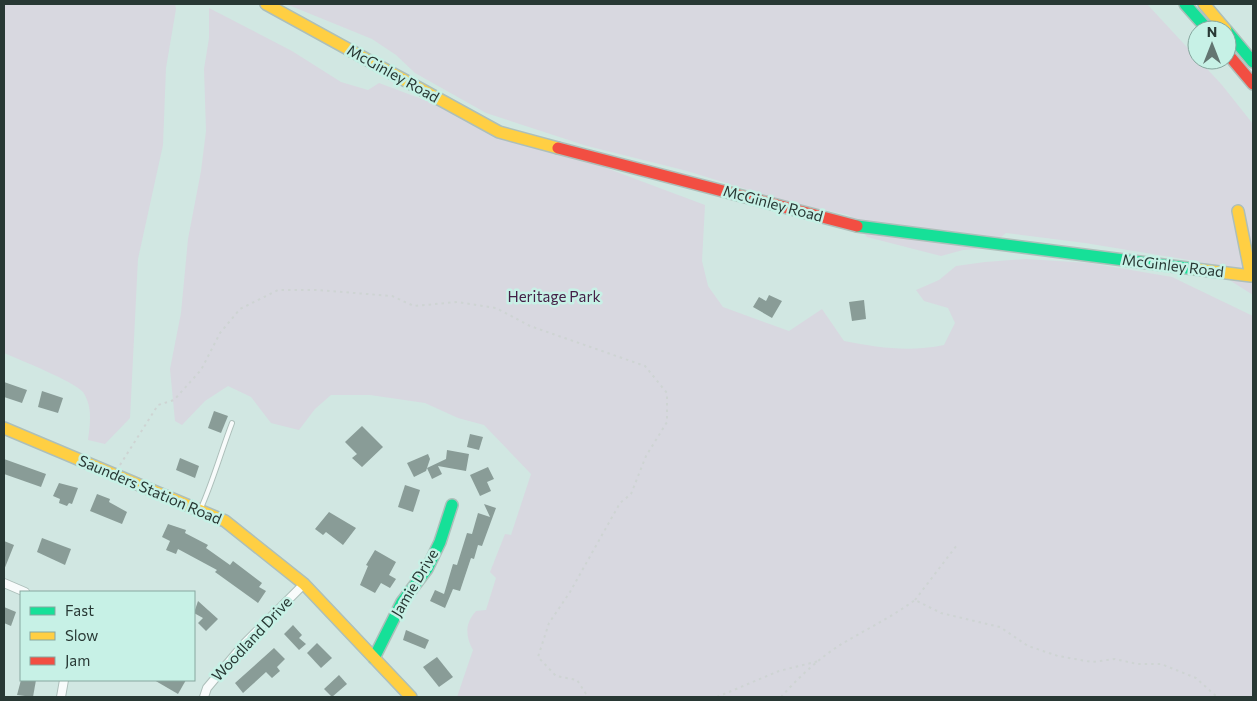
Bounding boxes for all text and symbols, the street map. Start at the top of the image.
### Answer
north arrow [1187,20,1237,70]
text: N [1207,23,1217,40]
street label: McGinley Road [344,40,443,106]
street label: McGinley Road [721,181,825,225]
street label: McGinley Road [1121,250,1225,280]
park label: Heritage Park [507,287,601,305]
street label: Saunders Station Road [76,451,225,527]
street label: Jamie Drive [387,545,442,620]
legend [20,591,195,681]
street label: Woodland Drive [208,592,295,684]
text: Fast [65,601,94,619]
text: Slow [65,626,98,644]
text: Jam [65,651,90,669]

